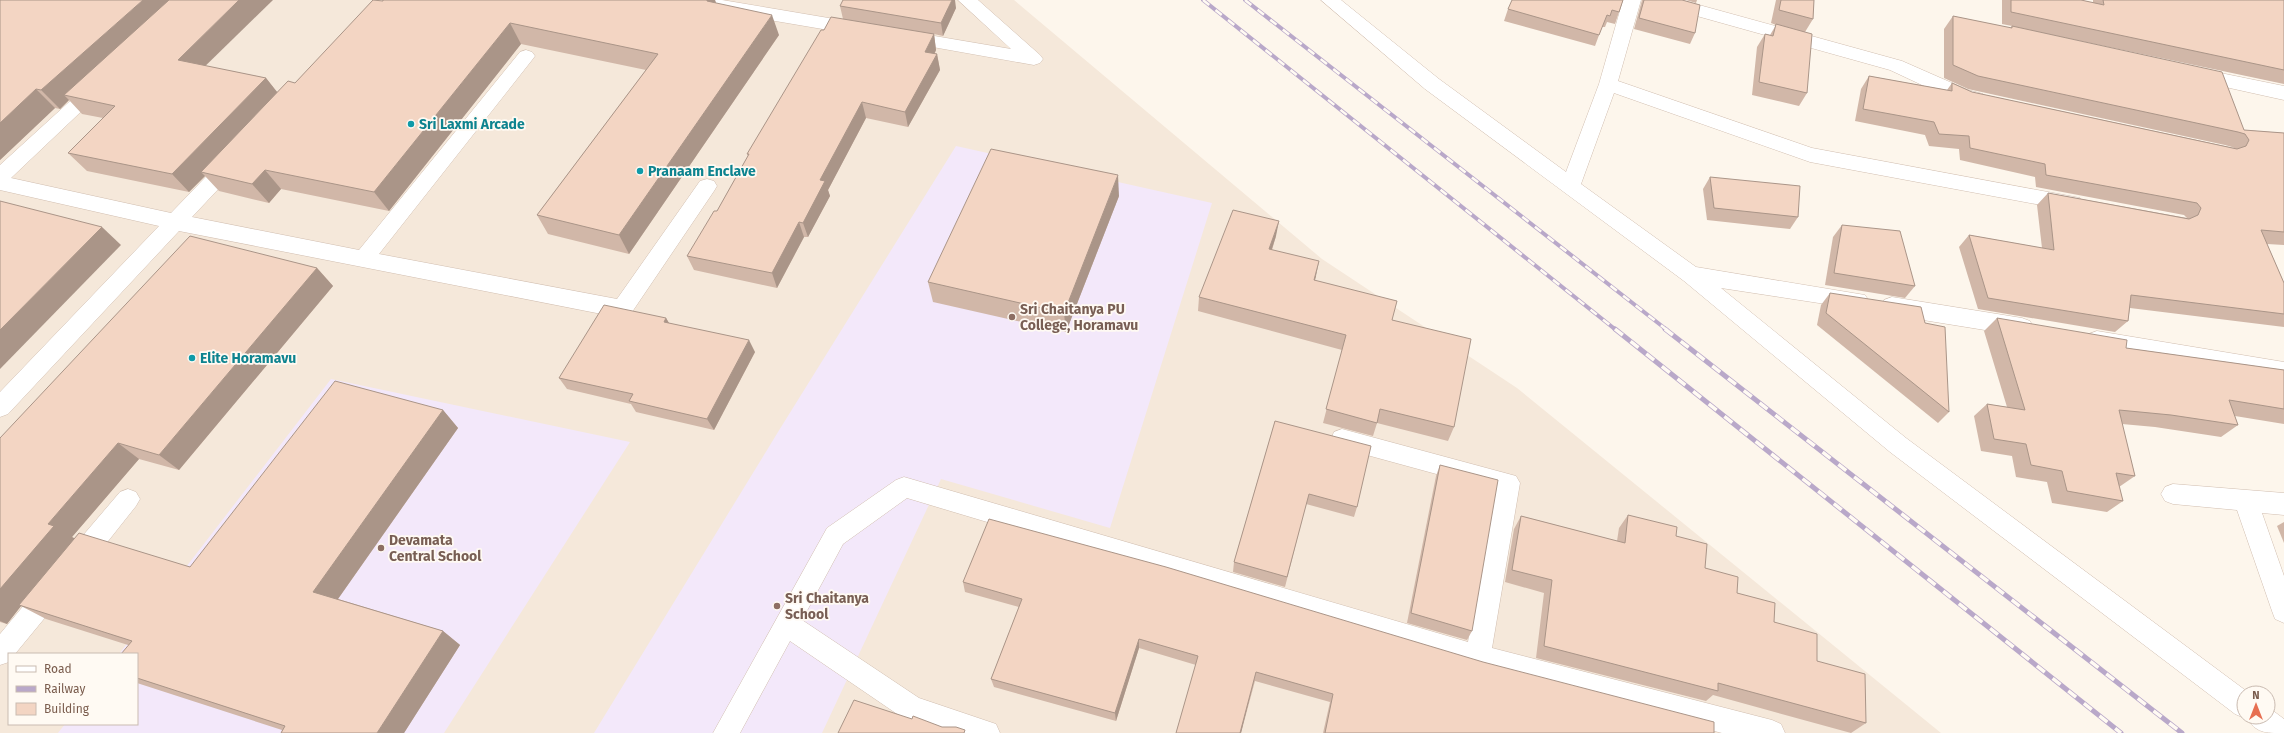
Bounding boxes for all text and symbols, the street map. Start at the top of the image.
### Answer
place label: Sri Laxmi Arcade [419,116,525,133]
marker: Sri Laxmi Arcade [406,119,416,129]
place label: Pranaam Enclave [648,163,756,180]
marker: Pranaam Enclave [635,166,645,176]
place label: Sri Chaitanya PU College, Horamavu [1020,301,1138,334]
marker: Sri Chaitanya PU College, Horamavu [1007,312,1017,322]
place label: Elite Horamavu [200,350,296,367]
marker: Elite Horamavu [187,353,197,363]
place label: Devamata Central School [389,532,482,565]
marker: Devamata Central School [376,543,386,553]
place label: Sri Chaitanya School [785,590,869,623]
marker: Sri Chaitanya School [772,601,782,611]
legend [8,653,138,725]
text: Road [44,662,72,676]
text: Railway [44,682,85,696]
north arrow [2236,685,2276,725]
text: N [2252,689,2260,702]
text: Building [44,702,90,716]

